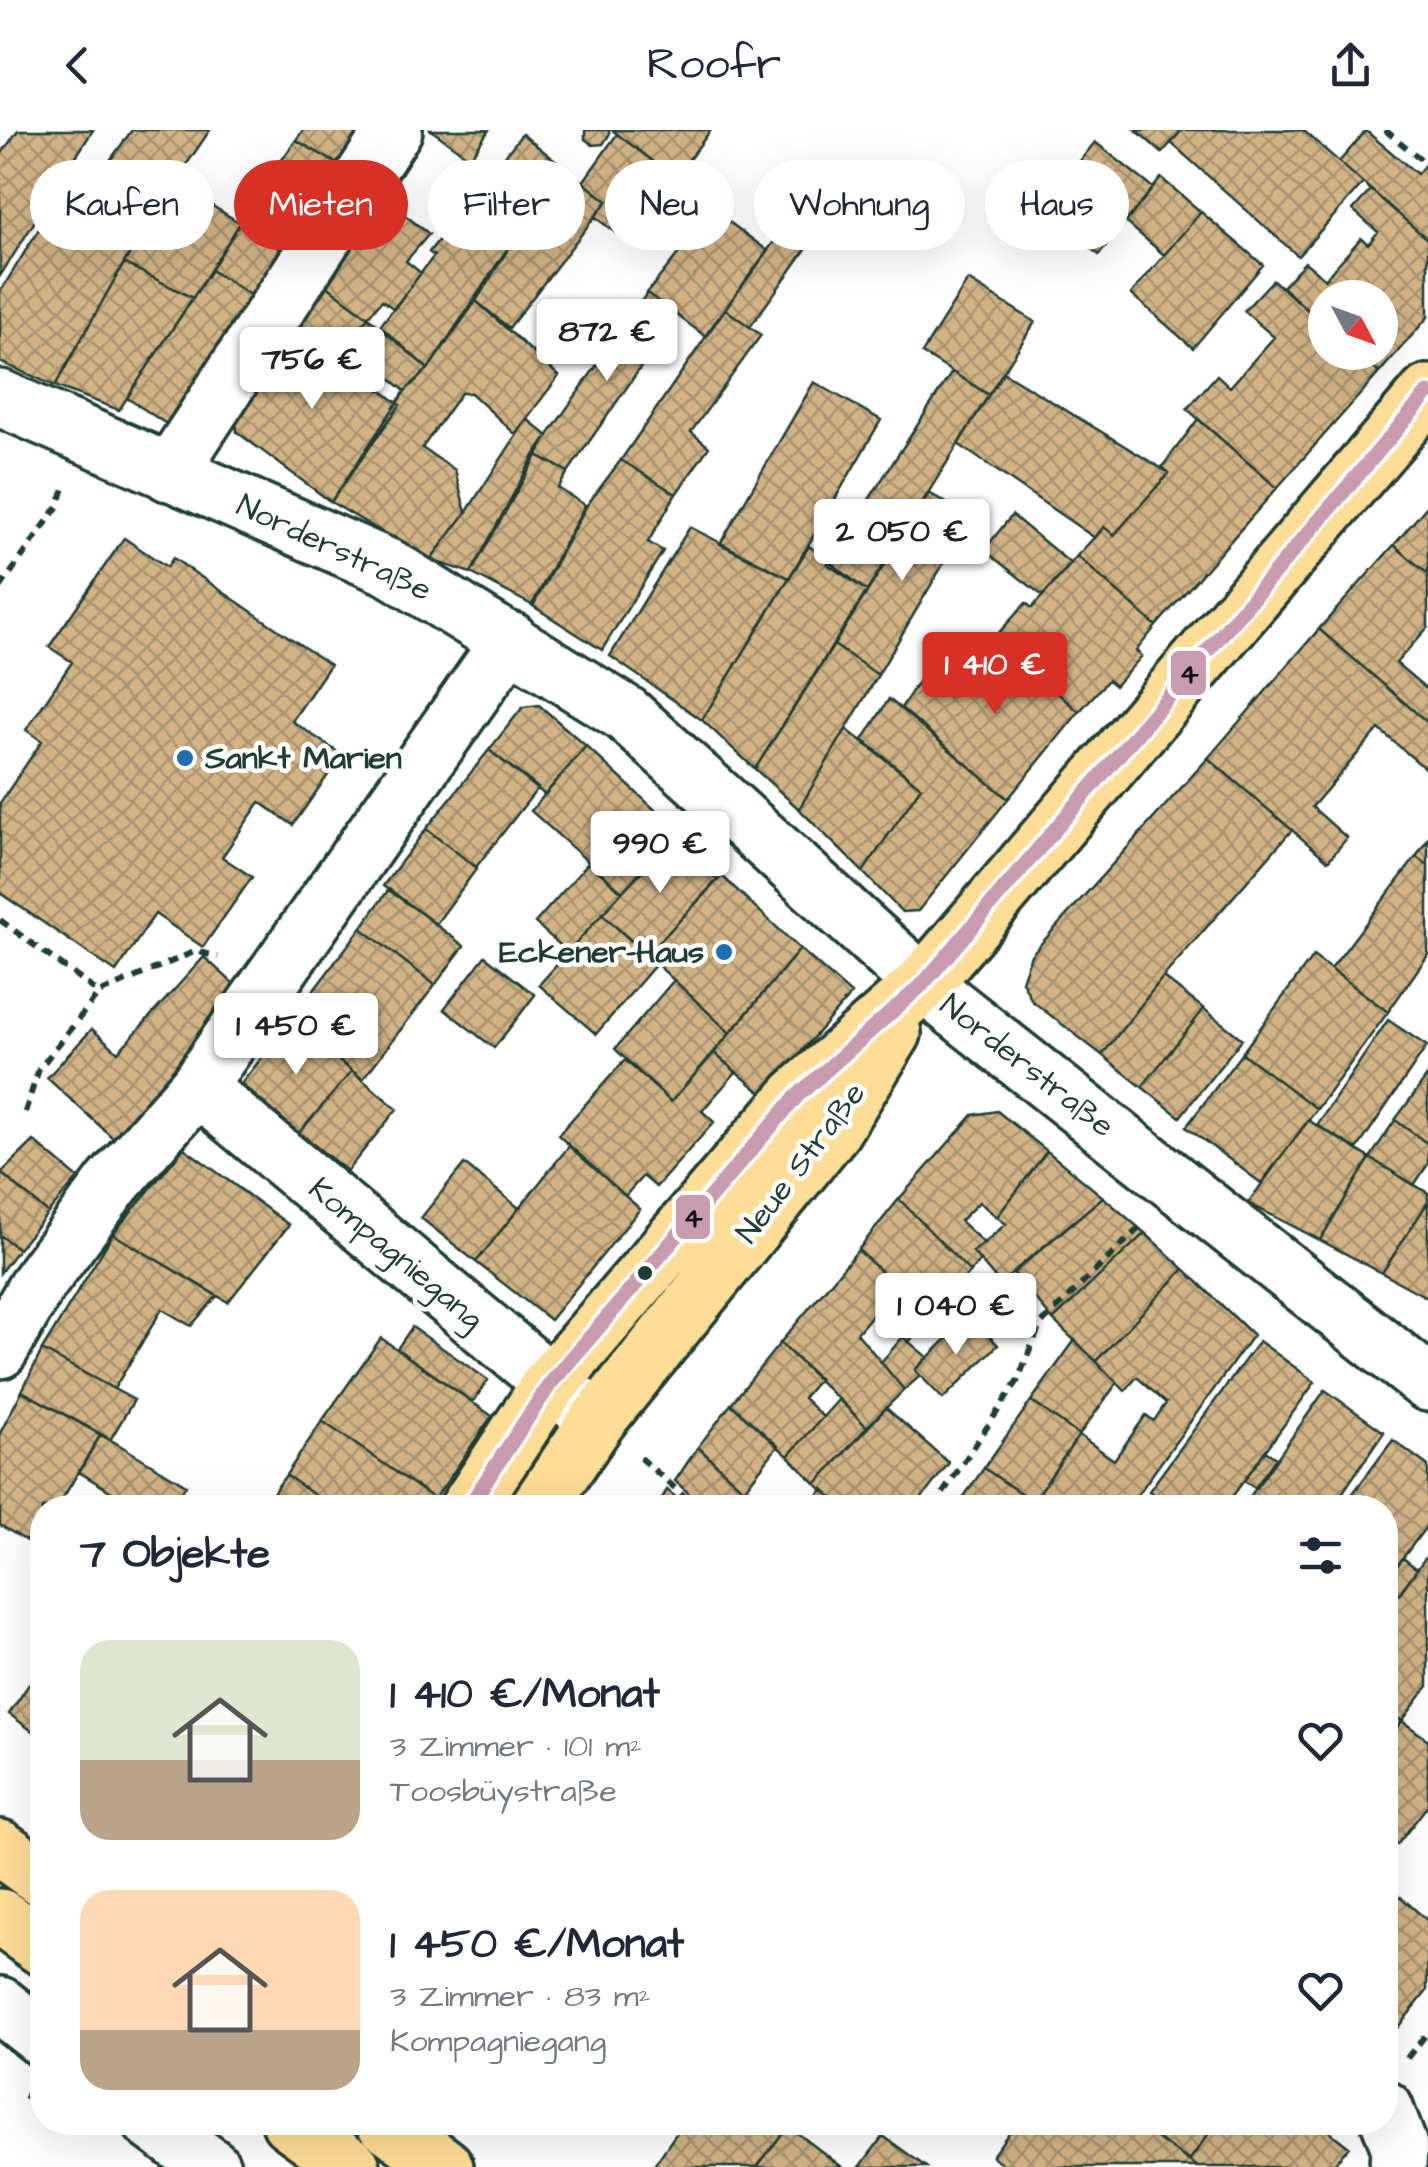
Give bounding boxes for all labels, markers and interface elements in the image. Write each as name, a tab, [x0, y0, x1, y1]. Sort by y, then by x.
text: Roofr	[647, 34, 781, 96]
icon: back	[50, 38, 105, 93]
icon: share	[1323, 38, 1378, 93]
chip: Kaufen	[30, 160, 214, 250]
chip: Mieten	[234, 160, 408, 250]
chip: Filter	[428, 160, 585, 250]
chip: Neu	[605, 160, 734, 250]
chip: Wohnung	[754, 160, 965, 250]
chip: Haus	[985, 160, 1129, 250]
north arrow	[1308, 280, 1398, 370]
map controls	[1308, 280, 1398, 370]
pin: 872 €	[537, 299, 677, 384]
text: 872 €	[559, 309, 656, 354]
pin: 756 €	[242, 327, 382, 412]
text: 756 €	[262, 337, 362, 382]
street label: Norderstraße	[229, 483, 439, 613]
pin: 2 050 €	[810, 499, 994, 584]
text: 2 050 €	[836, 509, 968, 554]
pin: 1 410 €	[903, 632, 1087, 717]
text: 1 410 €	[944, 642, 1046, 687]
line badge: 4	[1169, 649, 1208, 697]
text: 4	[1179, 655, 1199, 694]
place label: Sankt Marien	[204, 736, 402, 781]
marker: Sankt Marien	[174, 747, 196, 769]
pin: 990 €	[590, 811, 730, 896]
text: 990 €	[613, 821, 707, 866]
place label: Eckener-Haus	[499, 930, 704, 975]
marker: Eckener-Haus	[713, 941, 735, 963]
street label: Norderstraße	[930, 984, 1124, 1148]
pin: 1 450 €	[204, 993, 388, 1078]
text: 1 450 €	[236, 1003, 356, 1048]
street label: Neue Straße	[725, 1073, 877, 1253]
street label: Kompagniegang	[299, 1167, 493, 1341]
line badge: 4	[674, 1193, 712, 1241]
text: 4	[683, 1199, 703, 1238]
unlabelled marker	[635, 1263, 655, 1283]
pin: 1 040 €	[864, 1273, 1048, 1358]
text: 1 040 €	[897, 1283, 1015, 1328]
text: 7 Objekte	[80, 1526, 270, 1584]
icon: filters	[1293, 1528, 1348, 1583]
text: 1 410 €/Monat	[390, 1666, 660, 1724]
icon: home	[160, 1680, 280, 1800]
icon: heart	[1293, 1713, 1348, 1768]
text: 3 Zimmer · 101 m²	[390, 1724, 642, 1769]
text: Toosbüystraße	[390, 1769, 617, 1814]
text: 1 450 €/Monat	[390, 1916, 684, 1974]
icon: home	[160, 1930, 280, 2050]
icon: heart	[1293, 1963, 1348, 2018]
text: 3 Zimmer · 83 m²	[390, 1974, 651, 2019]
text: Kompagniegang	[390, 2019, 606, 2064]

